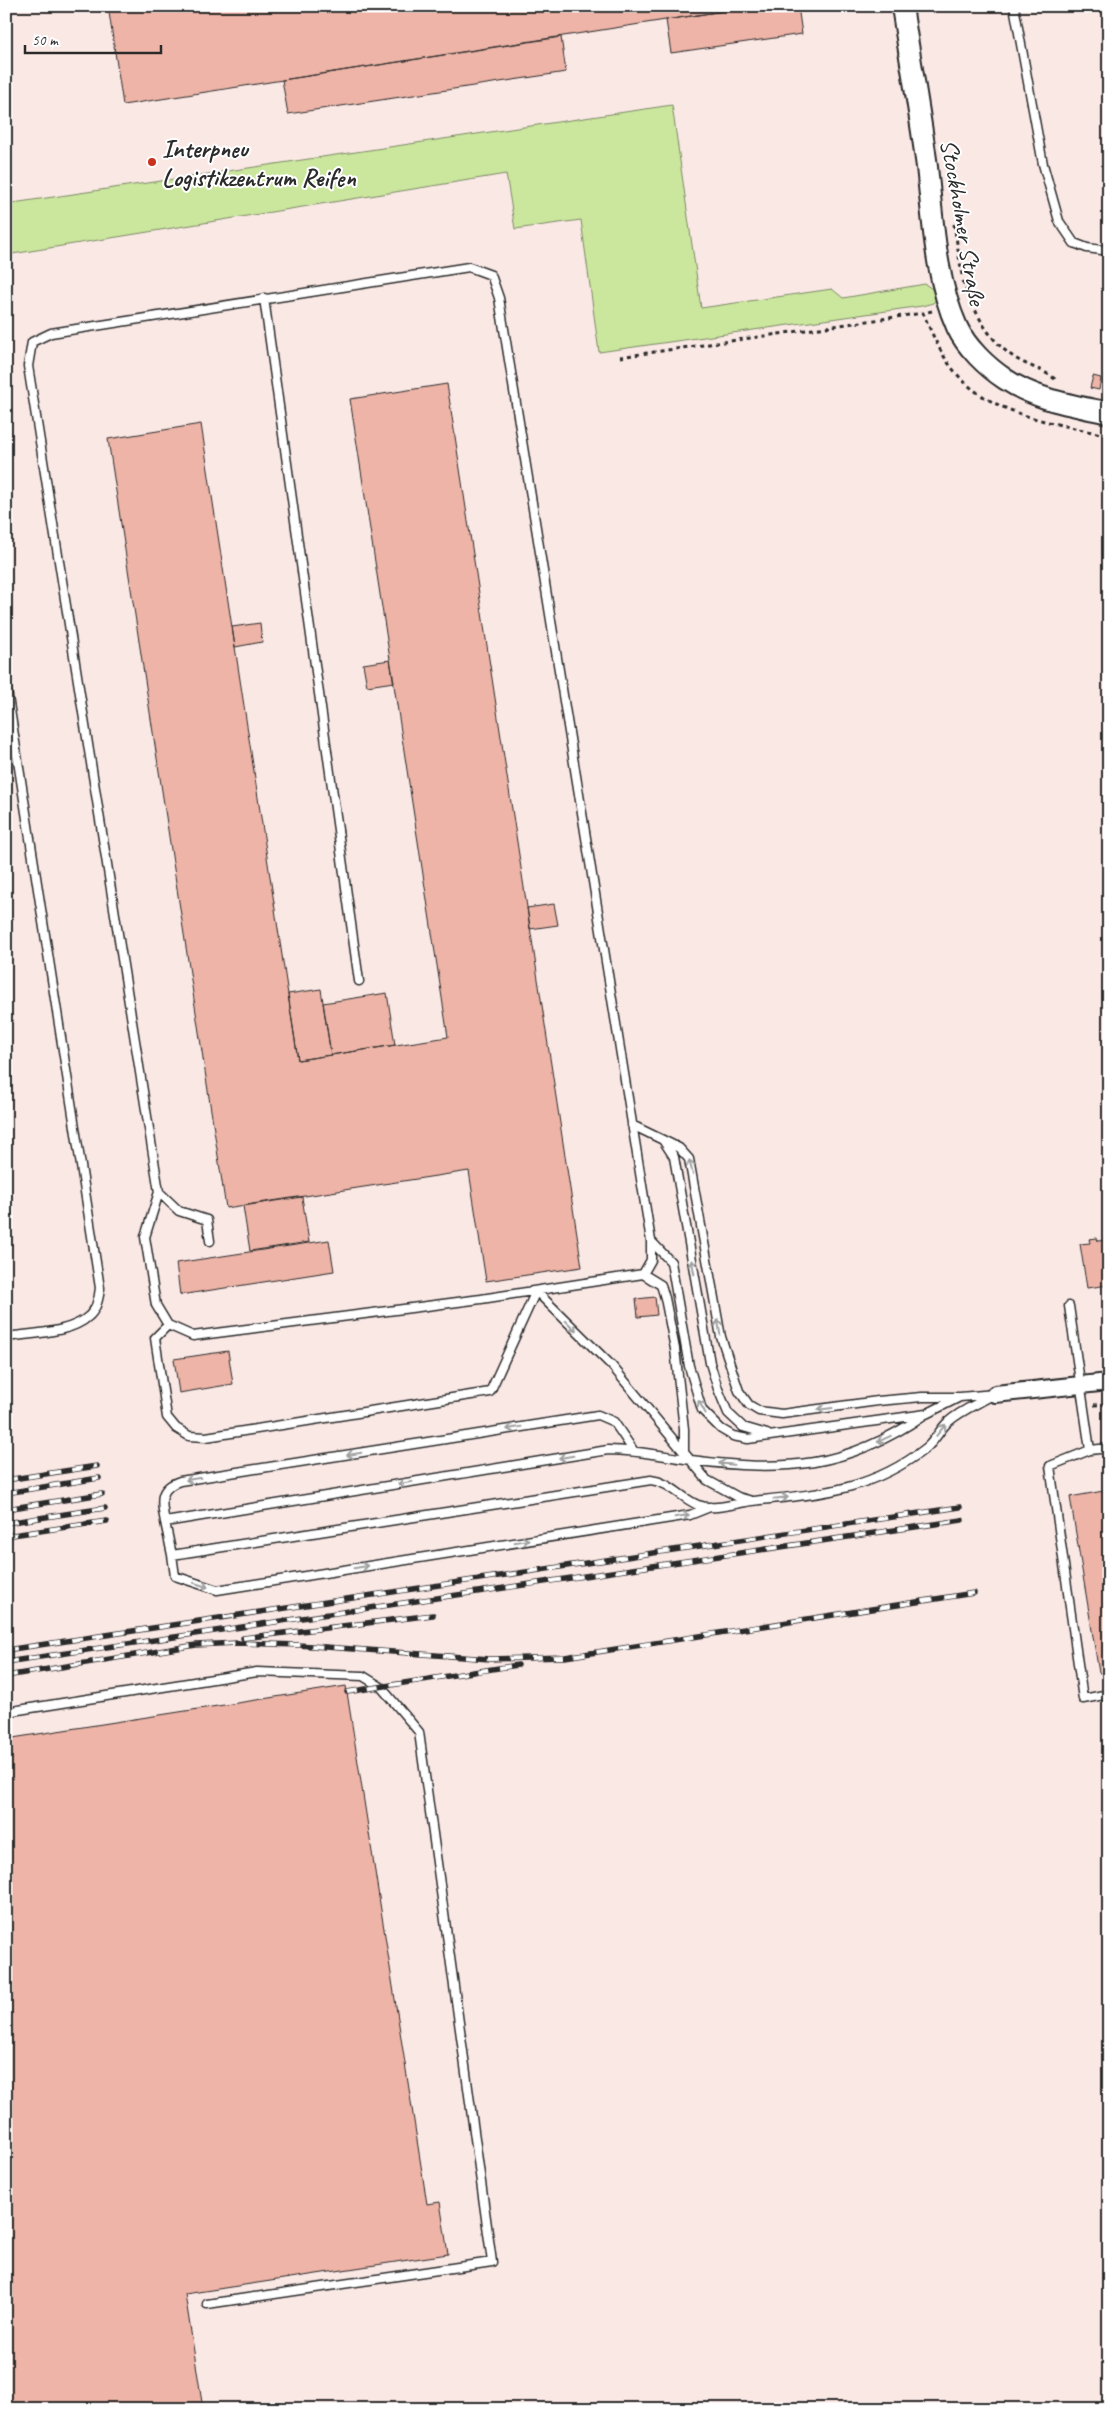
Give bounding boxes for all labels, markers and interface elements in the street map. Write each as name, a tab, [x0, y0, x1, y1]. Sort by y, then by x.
scale bar	[25, 22, 161, 54]
text: 50 m	[32, 31, 59, 50]
place label: Interpneu Logistikzentrum Reifen	[162, 133, 356, 194]
street label: Stockholmer Straße	[933, 137, 994, 309]
marker: Interpneu Logistikzentrum Reifen	[146, 156, 158, 168]
one-way arrow	[685, 1159, 695, 1175]
one-way arrow	[688, 1259, 698, 1275]
one-way arrow	[565, 1319, 577, 1332]
one-way arrow	[714, 1319, 724, 1335]
one-way arrow	[697, 1400, 707, 1415]
one-way arrow	[817, 1404, 833, 1414]
one-way arrow	[506, 1424, 522, 1434]
one-way arrow	[935, 1424, 946, 1437]
one-way arrow	[877, 1434, 892, 1444]
one-way arrow	[346, 1449, 362, 1459]
one-way arrow	[558, 1452, 574, 1462]
one-way arrow	[719, 1459, 735, 1469]
one-way arrow	[185, 1474, 201, 1484]
one-way arrow	[398, 1478, 414, 1488]
one-way arrow	[772, 1493, 788, 1503]
one-way arrow	[674, 1510, 690, 1520]
one-way arrow	[513, 1536, 529, 1546]
one-way arrow	[353, 1561, 369, 1571]
one-way arrow	[193, 1580, 209, 1590]

